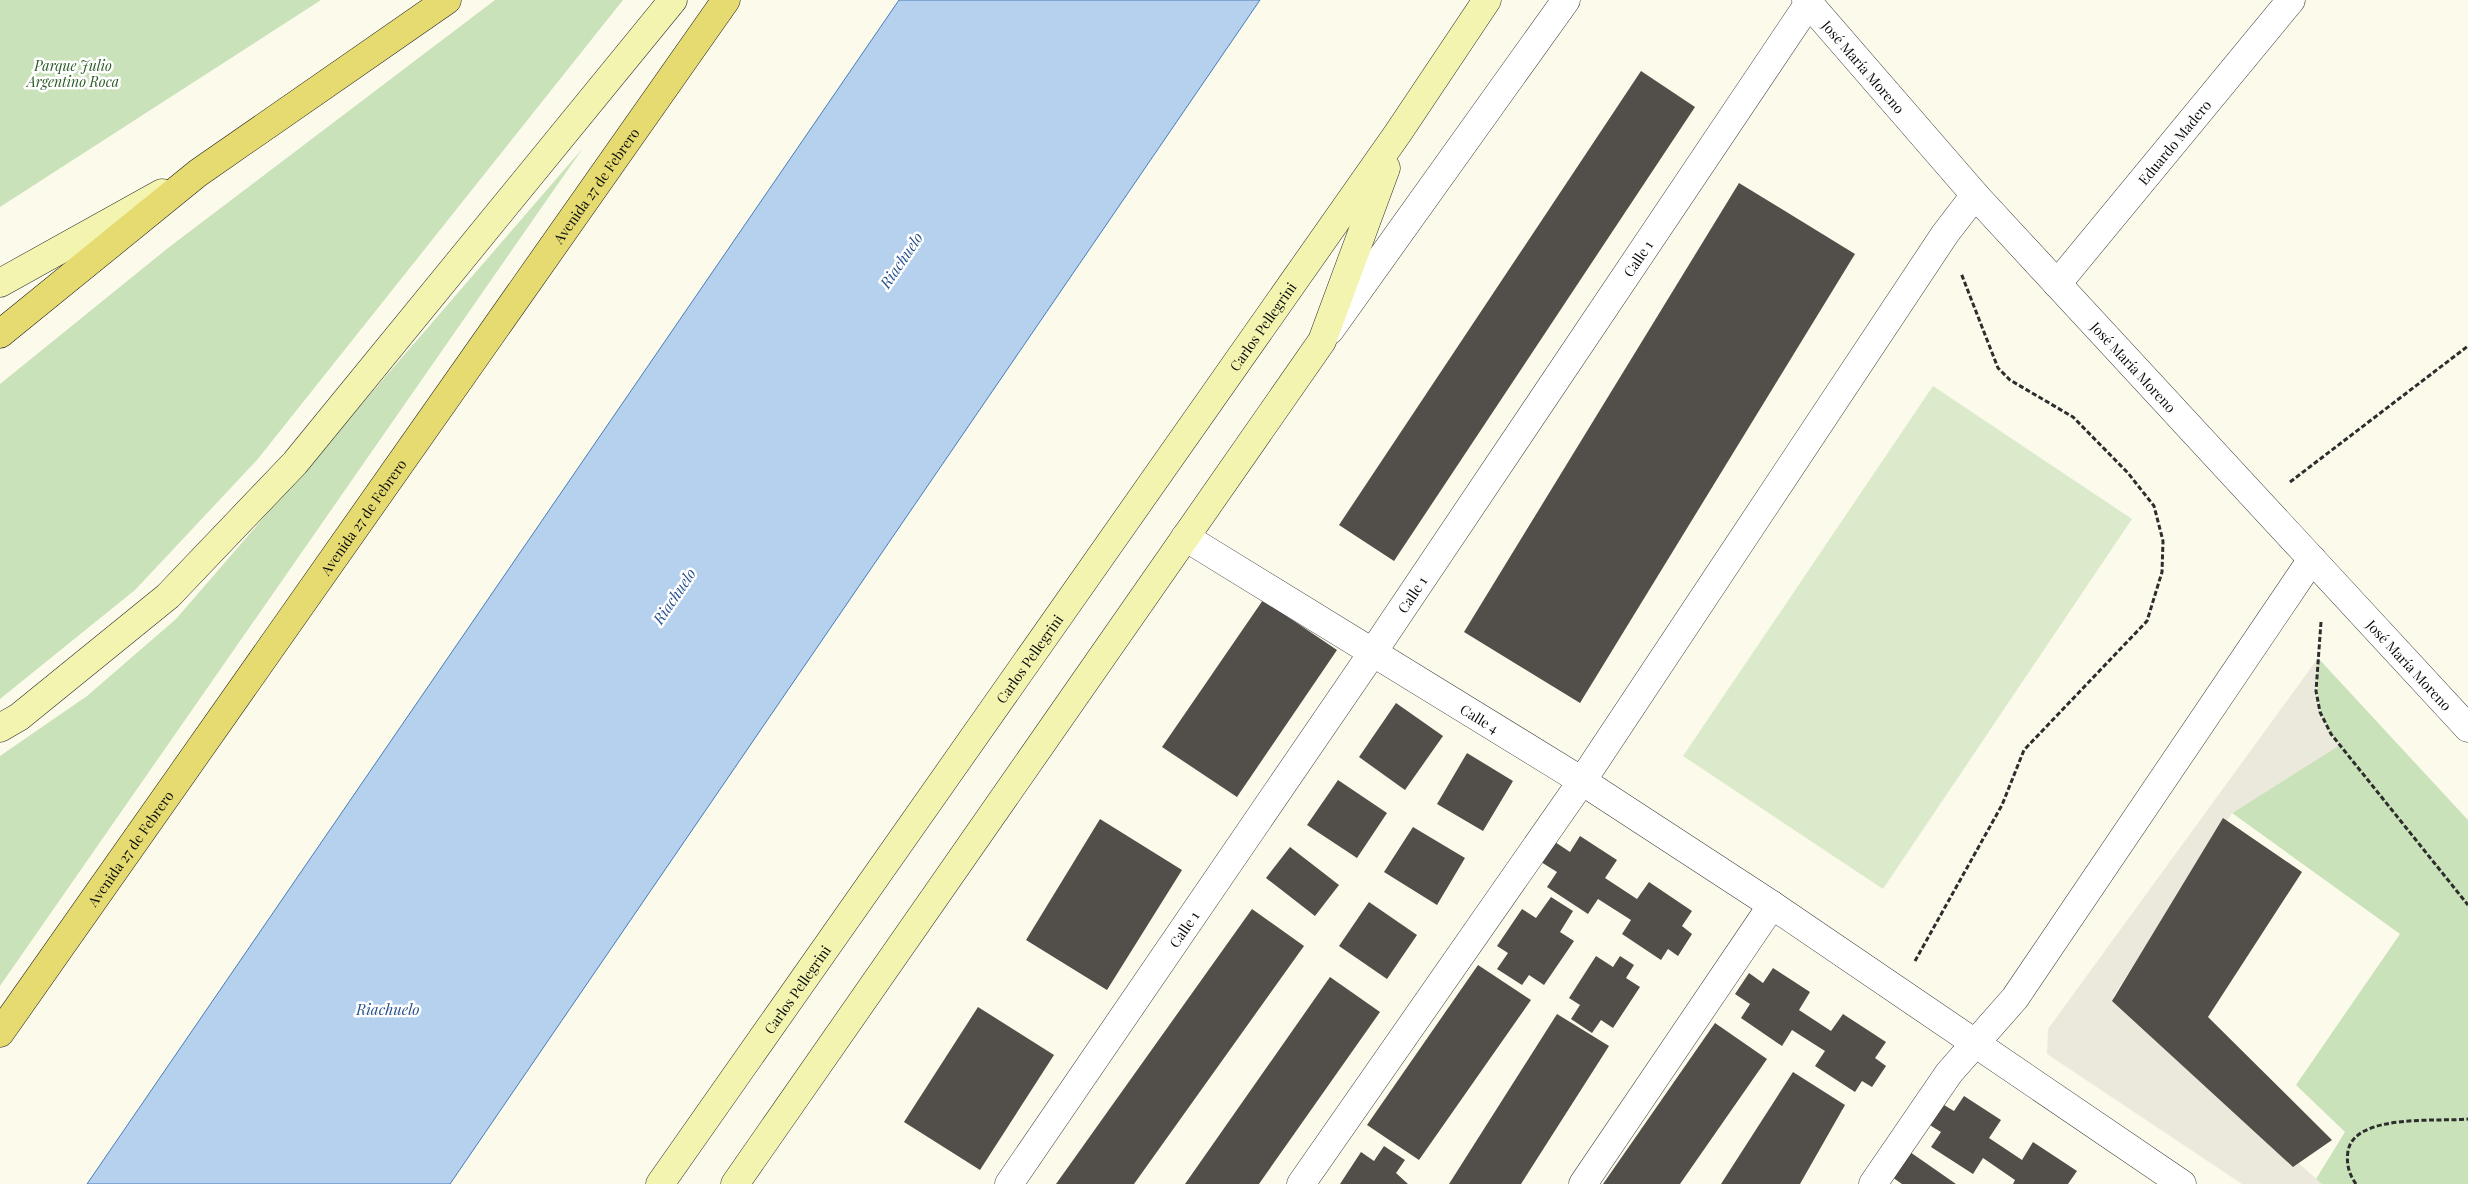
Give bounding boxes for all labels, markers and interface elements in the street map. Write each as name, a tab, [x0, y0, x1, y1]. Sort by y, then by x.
street label: José María Moreno	[1817, 15, 1909, 117]
park label: Parque Julio Argentino Roca	[25, 56, 119, 91]
street label: Eduardo Madero	[2133, 95, 2215, 189]
street label: Avenida 27 de Febrero	[548, 123, 643, 248]
water label: Riachuelo	[874, 228, 927, 293]
street label: Calle 1	[1618, 236, 1657, 280]
street label: Carlos Pellegrini	[1225, 278, 1300, 374]
street label: José María Moreno	[2086, 316, 2181, 417]
street label: Avenida 27 de Febrero	[315, 455, 410, 579]
water label: Riachuelo	[647, 564, 700, 629]
street label: Calle 1	[1393, 572, 1431, 616]
street label: Carlos Pellegrini	[991, 610, 1067, 707]
street label: José María Moreno	[2362, 615, 2457, 715]
street label: Calle 4	[1457, 699, 1503, 737]
street label: Avenida 27 de Febrero	[82, 786, 177, 911]
street label: Calle 1	[1164, 907, 1203, 951]
street label: Carlos Pellegrini	[759, 941, 834, 1037]
water label: Riachuelo	[355, 999, 420, 1019]

